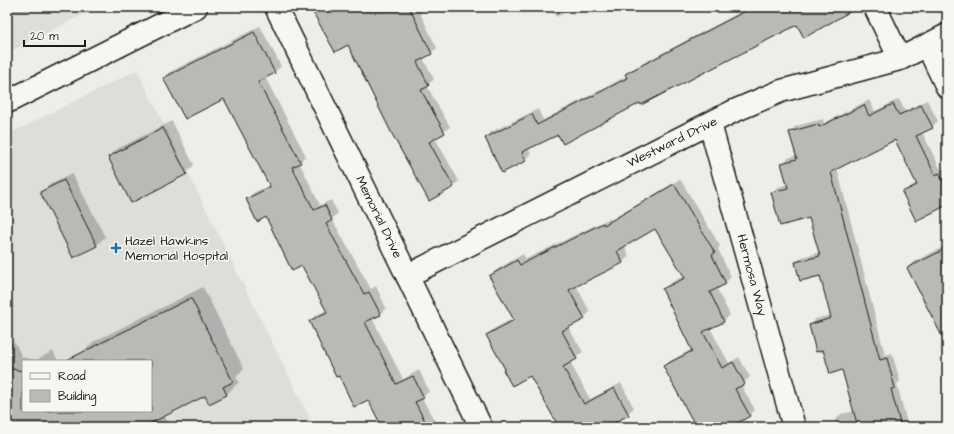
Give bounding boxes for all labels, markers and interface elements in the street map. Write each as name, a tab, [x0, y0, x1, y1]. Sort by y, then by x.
scale bar	[24, 22, 85, 48]
text: 20 m	[30, 28, 59, 45]
street label: Westward Drive	[624, 112, 720, 172]
street label: Memorial Drive	[351, 173, 407, 261]
place label: Hazel Hawkins Memorial Hospital	[125, 232, 228, 265]
street label: Hermosa Way	[731, 232, 772, 318]
marker: Hazel Hawkins Memorial Hospital	[110, 242, 122, 254]
legend	[22, 360, 152, 412]
text: Road	[58, 368, 86, 385]
text: Building	[58, 388, 96, 406]

